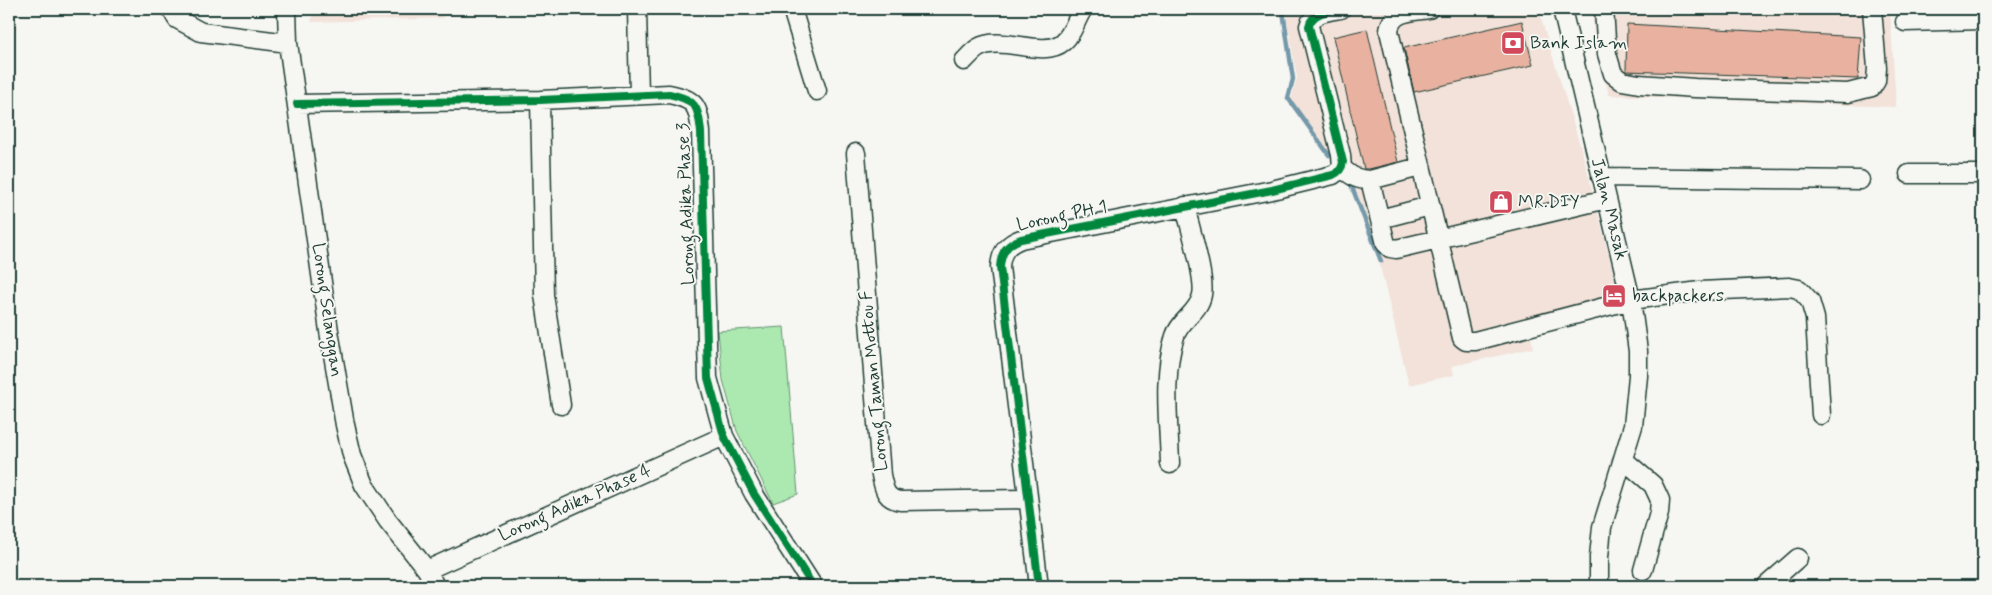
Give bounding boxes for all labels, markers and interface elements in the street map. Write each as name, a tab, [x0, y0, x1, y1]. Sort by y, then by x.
bank icon: Bank Islam	[1500, 30, 1526, 56]
place label: Bank Islam	[1530, 31, 1627, 55]
street label: Lorong Adika Phase 3	[671, 122, 703, 286]
street label: Jalan Masak	[1585, 155, 1633, 263]
shop icon: MR.DIY	[1488, 189, 1514, 215]
place label: MR.DIY	[1518, 190, 1580, 214]
street label: Lorong PH 1	[1015, 195, 1110, 239]
street label: Lorong Selanggan	[304, 241, 348, 379]
hotel icon: backpackers	[1601, 283, 1627, 309]
place label: backpackers	[1632, 284, 1724, 308]
street label: Lorong Taman Mottou F	[854, 289, 896, 472]
street label: Lorong Adika Phase 4	[495, 459, 656, 549]

